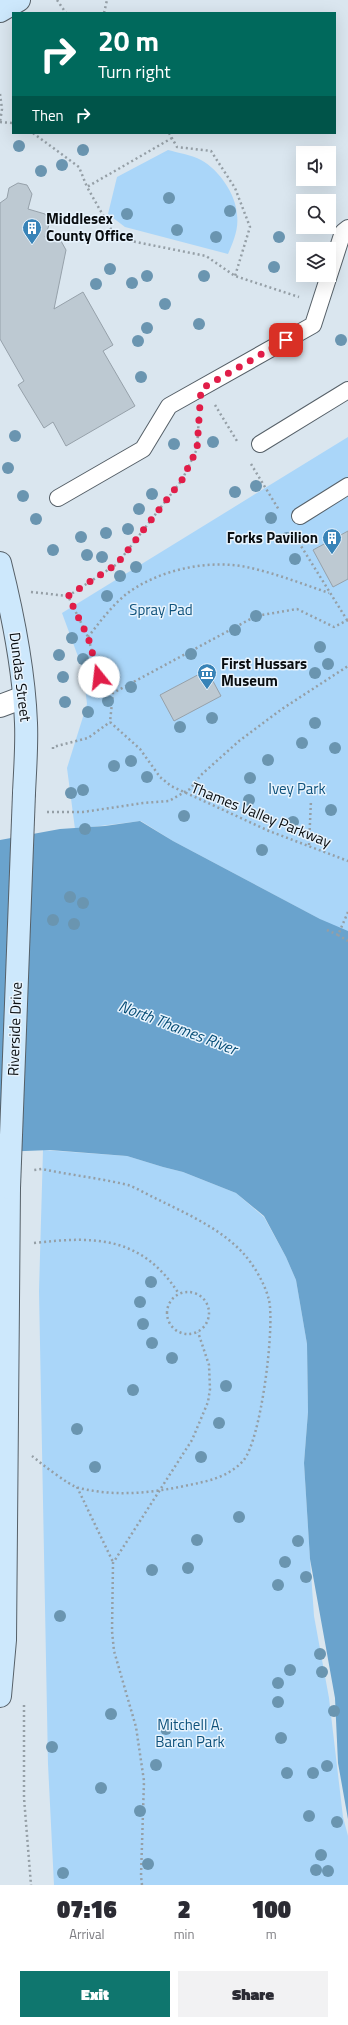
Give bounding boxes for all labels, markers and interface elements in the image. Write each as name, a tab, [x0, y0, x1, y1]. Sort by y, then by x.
text: 20 m	[98, 19, 159, 62]
icon: right	[32, 28, 84, 80]
text: Turn right	[98, 58, 171, 85]
text: Then	[32, 104, 64, 127]
icon: right	[72, 104, 94, 126]
map controls	[296, 146, 336, 282]
button: sound	[296, 146, 336, 186]
button: search	[296, 194, 336, 234]
place label: Middlesex County Office	[46, 207, 134, 247]
building icon: Middlesex County Office	[21, 217, 43, 245]
button: layers	[296, 242, 336, 282]
pin	[269, 323, 303, 357]
icon: arrive	[275, 329, 297, 351]
place label: Forks Pavilion	[227, 526, 318, 549]
building icon: Forks Pavilion	[321, 527, 343, 555]
park label: Spray Pad	[129, 598, 193, 621]
street label: Dundas Street	[4, 631, 37, 724]
place label: First Hussars Museum	[221, 652, 307, 692]
position arrow	[78, 656, 120, 698]
museum icon: First Hussars Museum	[196, 662, 218, 690]
street label: Thames Valley Parkway	[188, 776, 335, 853]
park label: Ivey Park	[268, 777, 326, 800]
street label: Riverside Drive	[1, 981, 28, 1076]
water label: North Thames River	[115, 993, 242, 1061]
park label: Mitchell A. Baran Park	[155, 1713, 225, 1753]
text: 07:16	[57, 1891, 117, 1927]
text: 2	[177, 1891, 191, 1927]
text: 100	[251, 1891, 291, 1927]
text: Arrival	[69, 1924, 104, 1944]
text: min	[174, 1924, 194, 1944]
text: m	[266, 1924, 277, 1944]
button: Exit	[20, 1971, 170, 2017]
button: Share	[178, 1971, 328, 2017]

